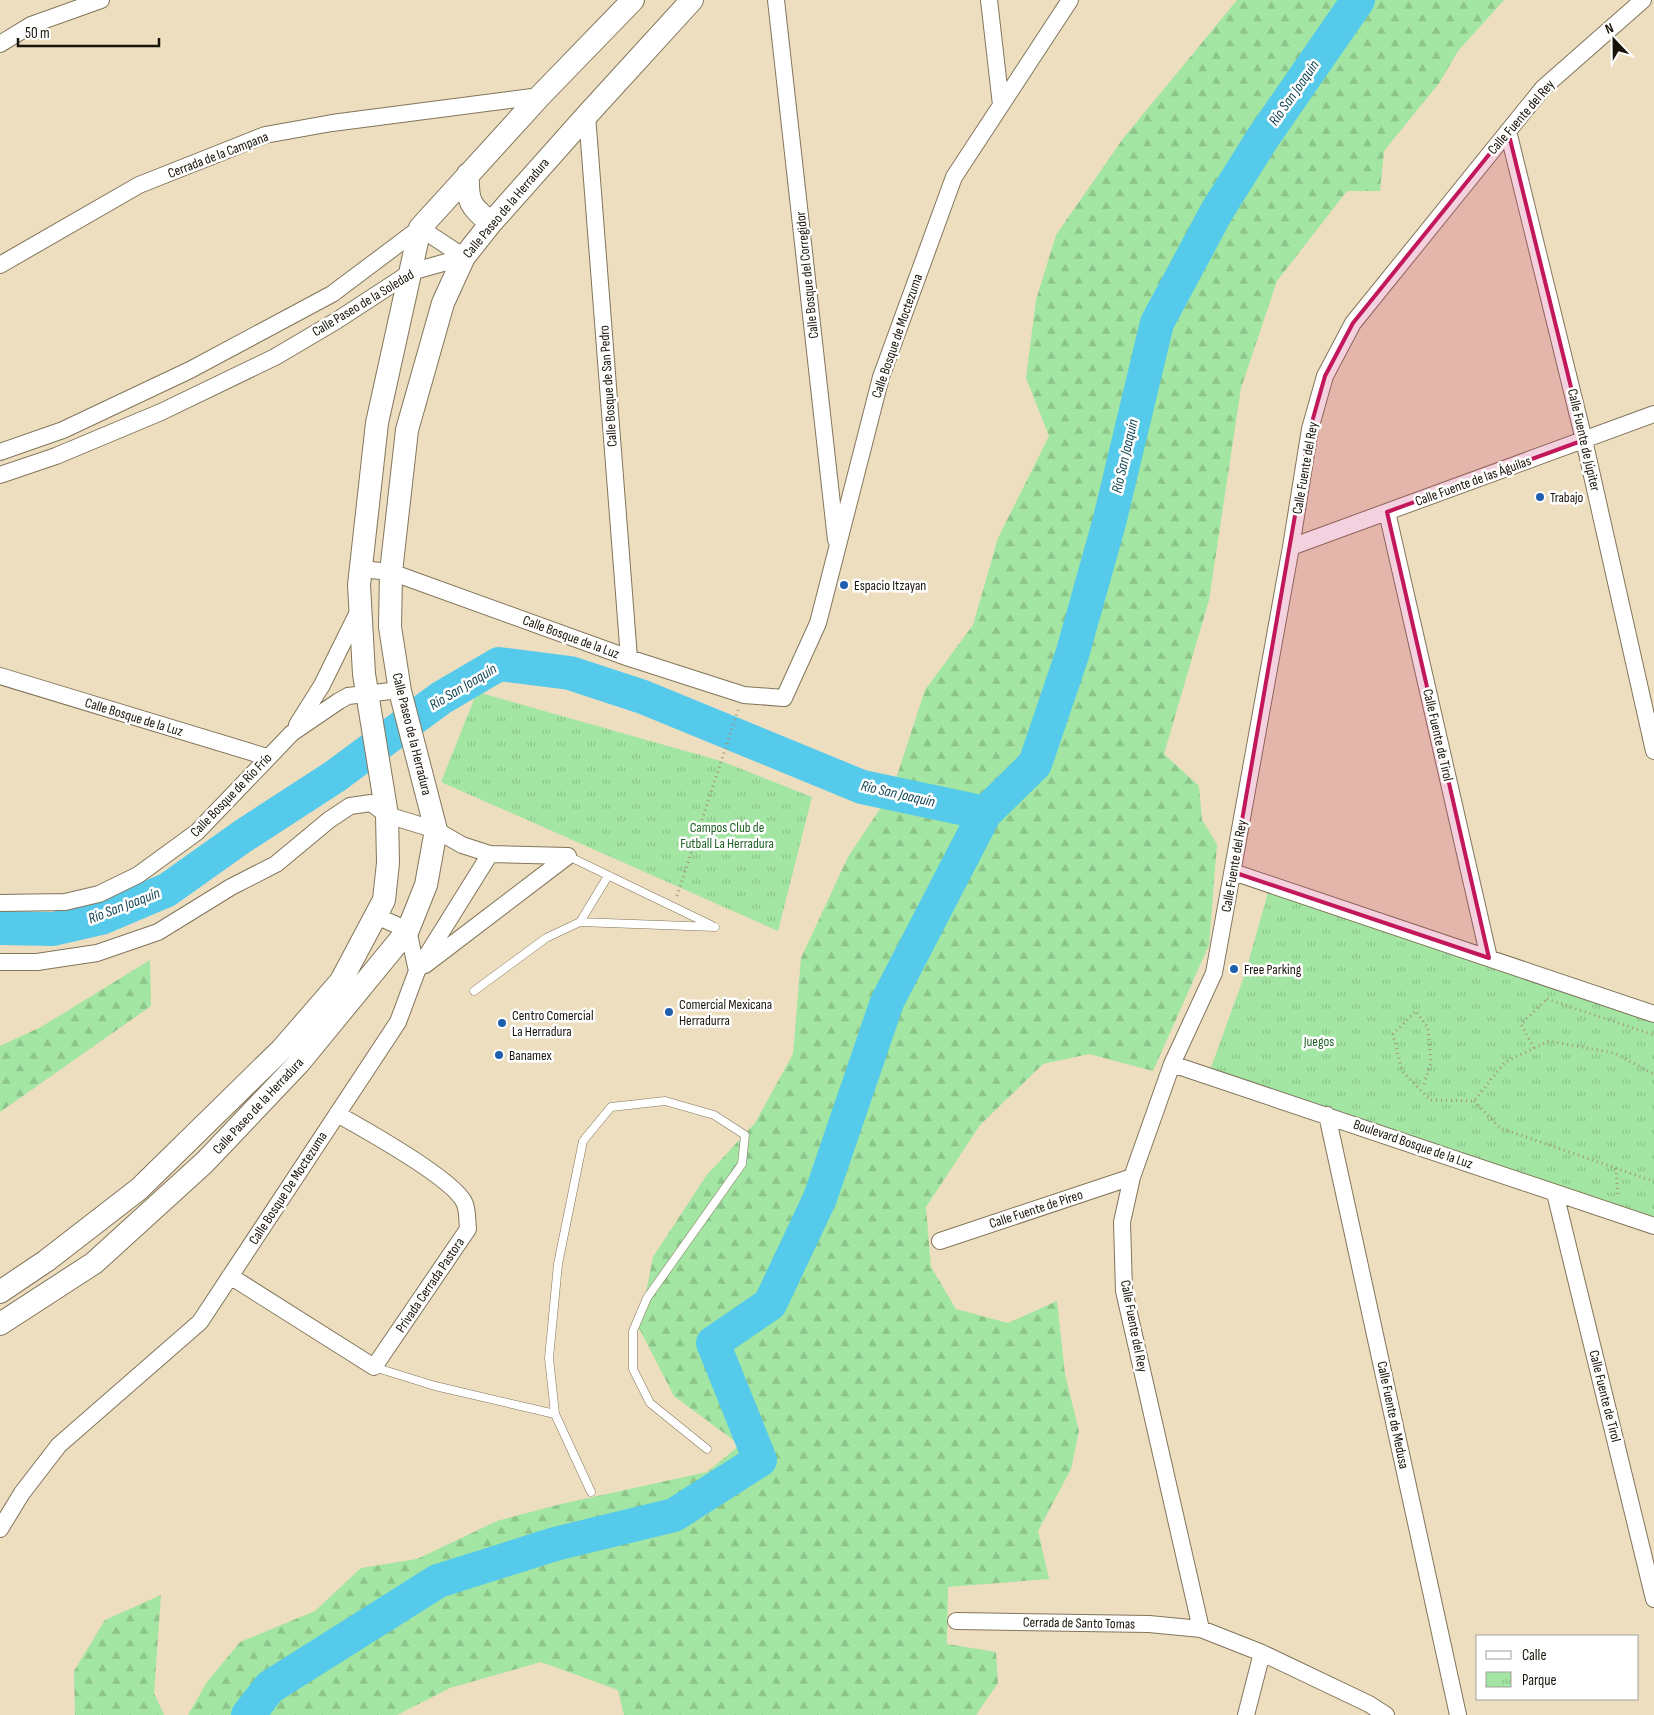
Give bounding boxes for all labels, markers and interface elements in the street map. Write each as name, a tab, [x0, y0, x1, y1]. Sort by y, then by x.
scale bar	[18, 15, 159, 47]
north arrow	[1589, 15, 1639, 65]
text: N	[1603, 19, 1616, 38]
text: 50 m	[25, 24, 50, 43]
water label: Río San Joaquín	[1265, 57, 1323, 129]
street label: Calle Fuente del Rey	[1484, 76, 1558, 158]
street label: Cerrada de la Campana	[165, 128, 271, 182]
street label: Calle Paseo de la Herradura	[459, 154, 553, 262]
street label: Calle Bosque del Corregidor	[792, 211, 822, 339]
street label: Calle Paseo de la Soledad	[309, 266, 417, 340]
street label: Calle Bosque de Moctezuma	[868, 272, 926, 400]
street label: Calle Bosque de San Pedro	[595, 324, 621, 447]
street label: Calle Fuente de Júpiter	[1564, 387, 1604, 493]
water label: Río San Joaquín	[1107, 417, 1143, 495]
street label: Calle Fuente del Rey	[1289, 420, 1322, 515]
street label: Calle Fuente de las Águilas	[1413, 452, 1533, 510]
place label: Trabajo	[1550, 489, 1584, 506]
marker: Trabajo	[1534, 491, 1546, 503]
place label: Espacio Itzayan	[854, 577, 926, 594]
marker: Espacio Itzayan	[838, 579, 850, 591]
street label: Calle Bosque de la Luz	[520, 612, 622, 662]
water label: Río San Joaquín	[426, 659, 500, 715]
street label: Calle Paseo de la Herradura	[389, 671, 435, 797]
street label: Calle Fuente de Tirol	[1419, 687, 1457, 783]
street label: Calle Bosque de la Luz	[83, 694, 185, 740]
street label: Calle Bosque de Río Frío	[187, 749, 275, 841]
water label: Río San Joaquín	[859, 776, 937, 812]
street label: Calle Fuente del Rey	[1218, 818, 1251, 913]
park label: Campos Club de Futball La Herradura	[680, 819, 774, 852]
water label: Río San Joaquín	[85, 884, 163, 928]
place label: Free Parking	[1244, 961, 1302, 978]
marker: Free Parking	[1228, 963, 1240, 975]
place label: Comercial Mexicana Herradurra	[679, 996, 772, 1029]
marker: Comercial Mexicana Herradurra	[663, 1006, 675, 1018]
place label: Centro Comercial La Herradura	[512, 1007, 594, 1040]
marker: Centro Comercial La Herradura	[496, 1017, 508, 1029]
park label: Juegos	[1303, 1033, 1334, 1050]
place label: Banamex	[509, 1047, 553, 1064]
marker: Banamex	[493, 1049, 505, 1061]
street label: Calle Paseo de la Herradura	[209, 1054, 307, 1158]
street label: Boulevard Bosque de la Luz	[1351, 1116, 1475, 1172]
street label: Calle Bosque De Moctezuma	[245, 1128, 331, 1248]
street label: Calle Fuente de Pireo	[987, 1186, 1085, 1232]
street label: Privada Cerrada Pastora	[392, 1234, 468, 1336]
street label: Calle Fuente del Rey	[1117, 1279, 1151, 1374]
street label: Calle Fuente de Tirol	[1585, 1348, 1625, 1444]
street label: Calle Fuente de Medusa	[1373, 1360, 1413, 1470]
street label: Cerrada de Santo Tomas	[1023, 1614, 1135, 1632]
legend	[1476, 1635, 1639, 1700]
text: Calle	[1522, 1646, 1546, 1665]
text: Parque	[1522, 1671, 1557, 1690]

